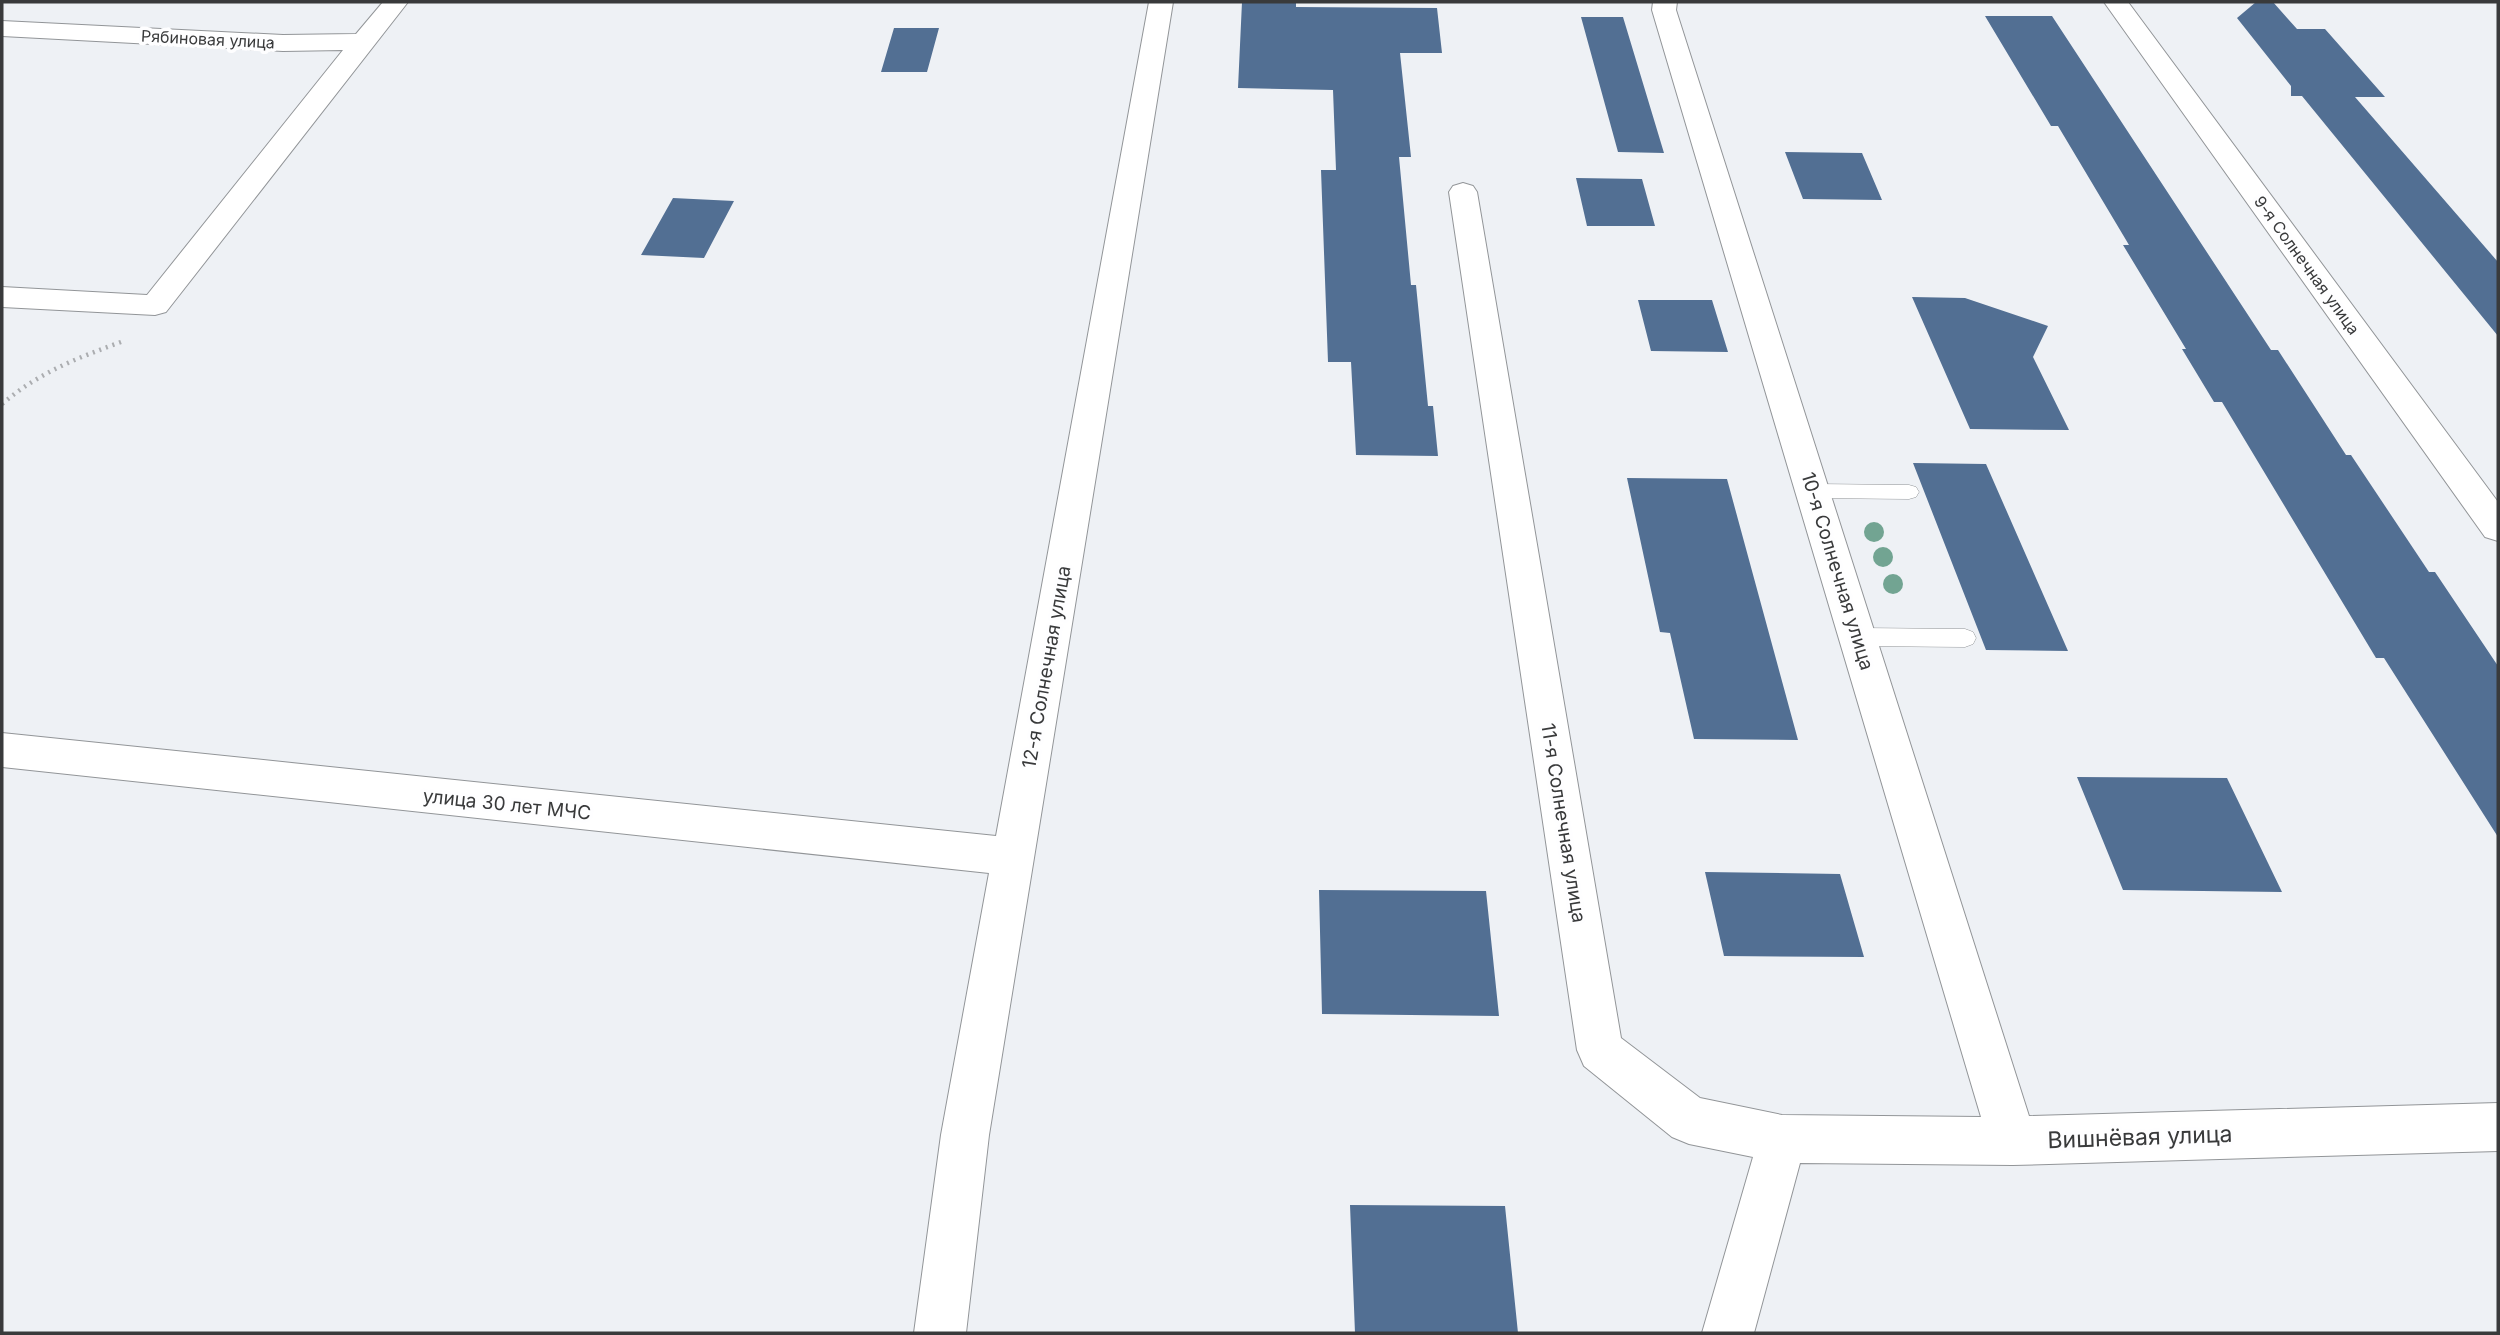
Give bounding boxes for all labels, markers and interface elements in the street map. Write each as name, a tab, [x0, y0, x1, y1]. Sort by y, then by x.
street label: Рябиновая улица	[141, 26, 275, 52]
street label: 9-я Солнечная улица	[2250, 192, 2364, 338]
street label: 10-я Солнечная улица	[1796, 469, 1879, 673]
street label: 12-я Солнечная улица	[1017, 564, 1076, 770]
street label: 11-я Солнечная улица	[1536, 722, 1591, 924]
street label: улица 30 лет МЧС	[422, 784, 592, 825]
street label: Вишнёвая улица	[2047, 1120, 2233, 1154]

